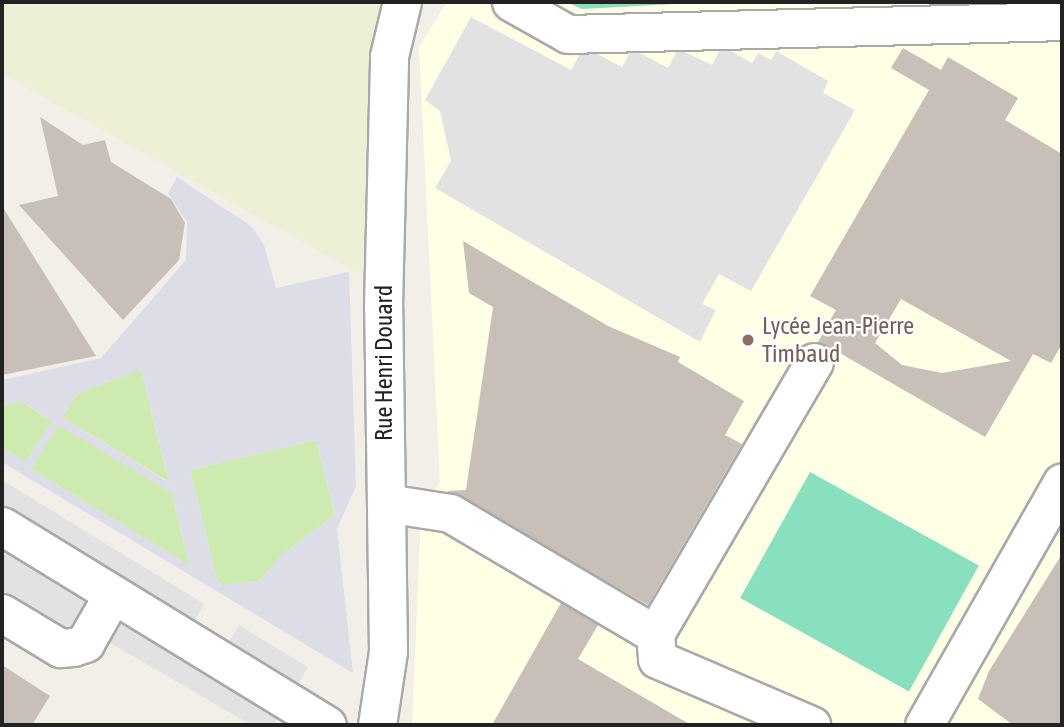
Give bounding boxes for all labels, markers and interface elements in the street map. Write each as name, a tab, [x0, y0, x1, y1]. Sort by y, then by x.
street label: Rue Henri Douard	[370, 285, 398, 441]
place label: Lycée Jean-Pierre Timbaud	[762, 312, 914, 368]
marker: Lycée Jean-Pierre Timbaud	[740, 332, 756, 348]

